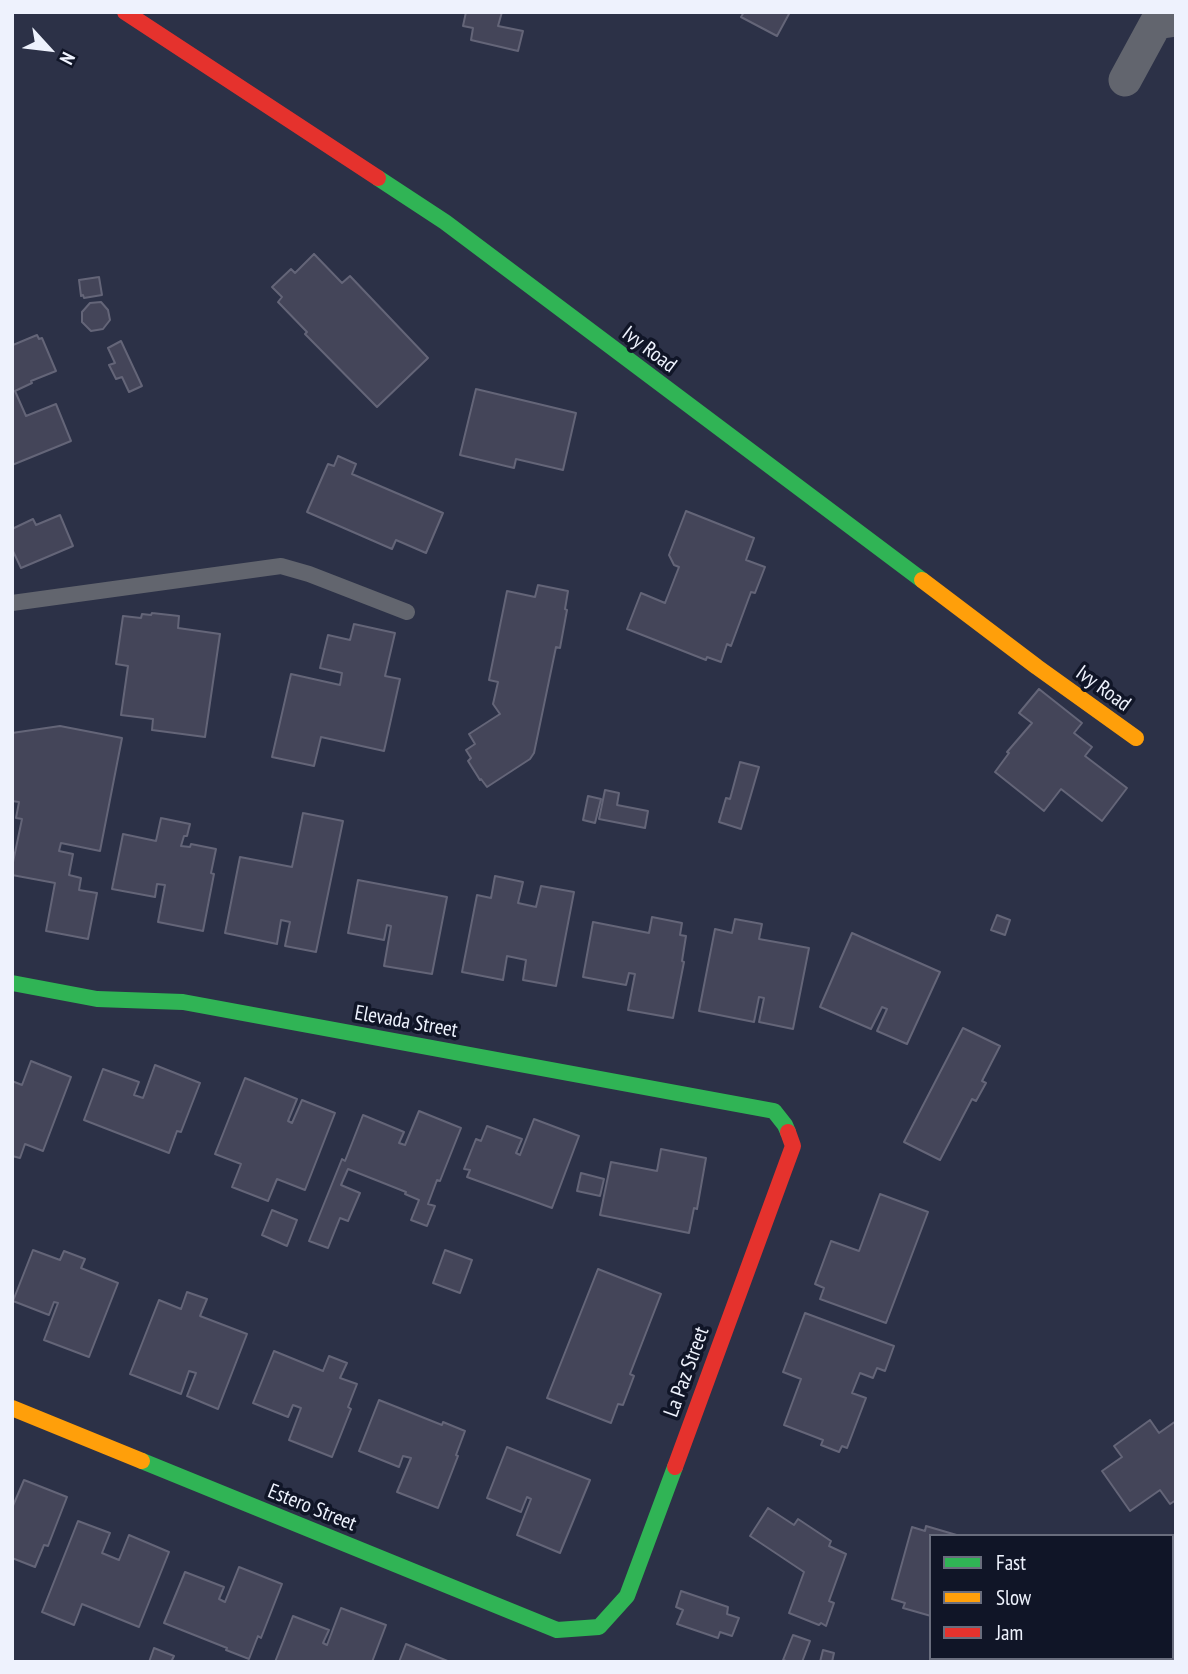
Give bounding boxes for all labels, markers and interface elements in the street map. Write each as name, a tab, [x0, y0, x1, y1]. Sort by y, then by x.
north arrow	[14, 14, 84, 84]
text: N	[55, 49, 81, 69]
street label: Ivy Road	[617, 321, 681, 379]
street label: Ivy Road	[1071, 661, 1135, 717]
street label: Elevada Street	[353, 1001, 459, 1043]
street label: La Paz Street	[659, 1323, 715, 1421]
street label: Estero Street	[264, 1479, 360, 1537]
legend	[929, 1534, 1174, 1660]
text: Fast	[996, 1549, 1026, 1576]
text: Slow	[996, 1584, 1031, 1611]
text: Jam	[996, 1619, 1023, 1646]

